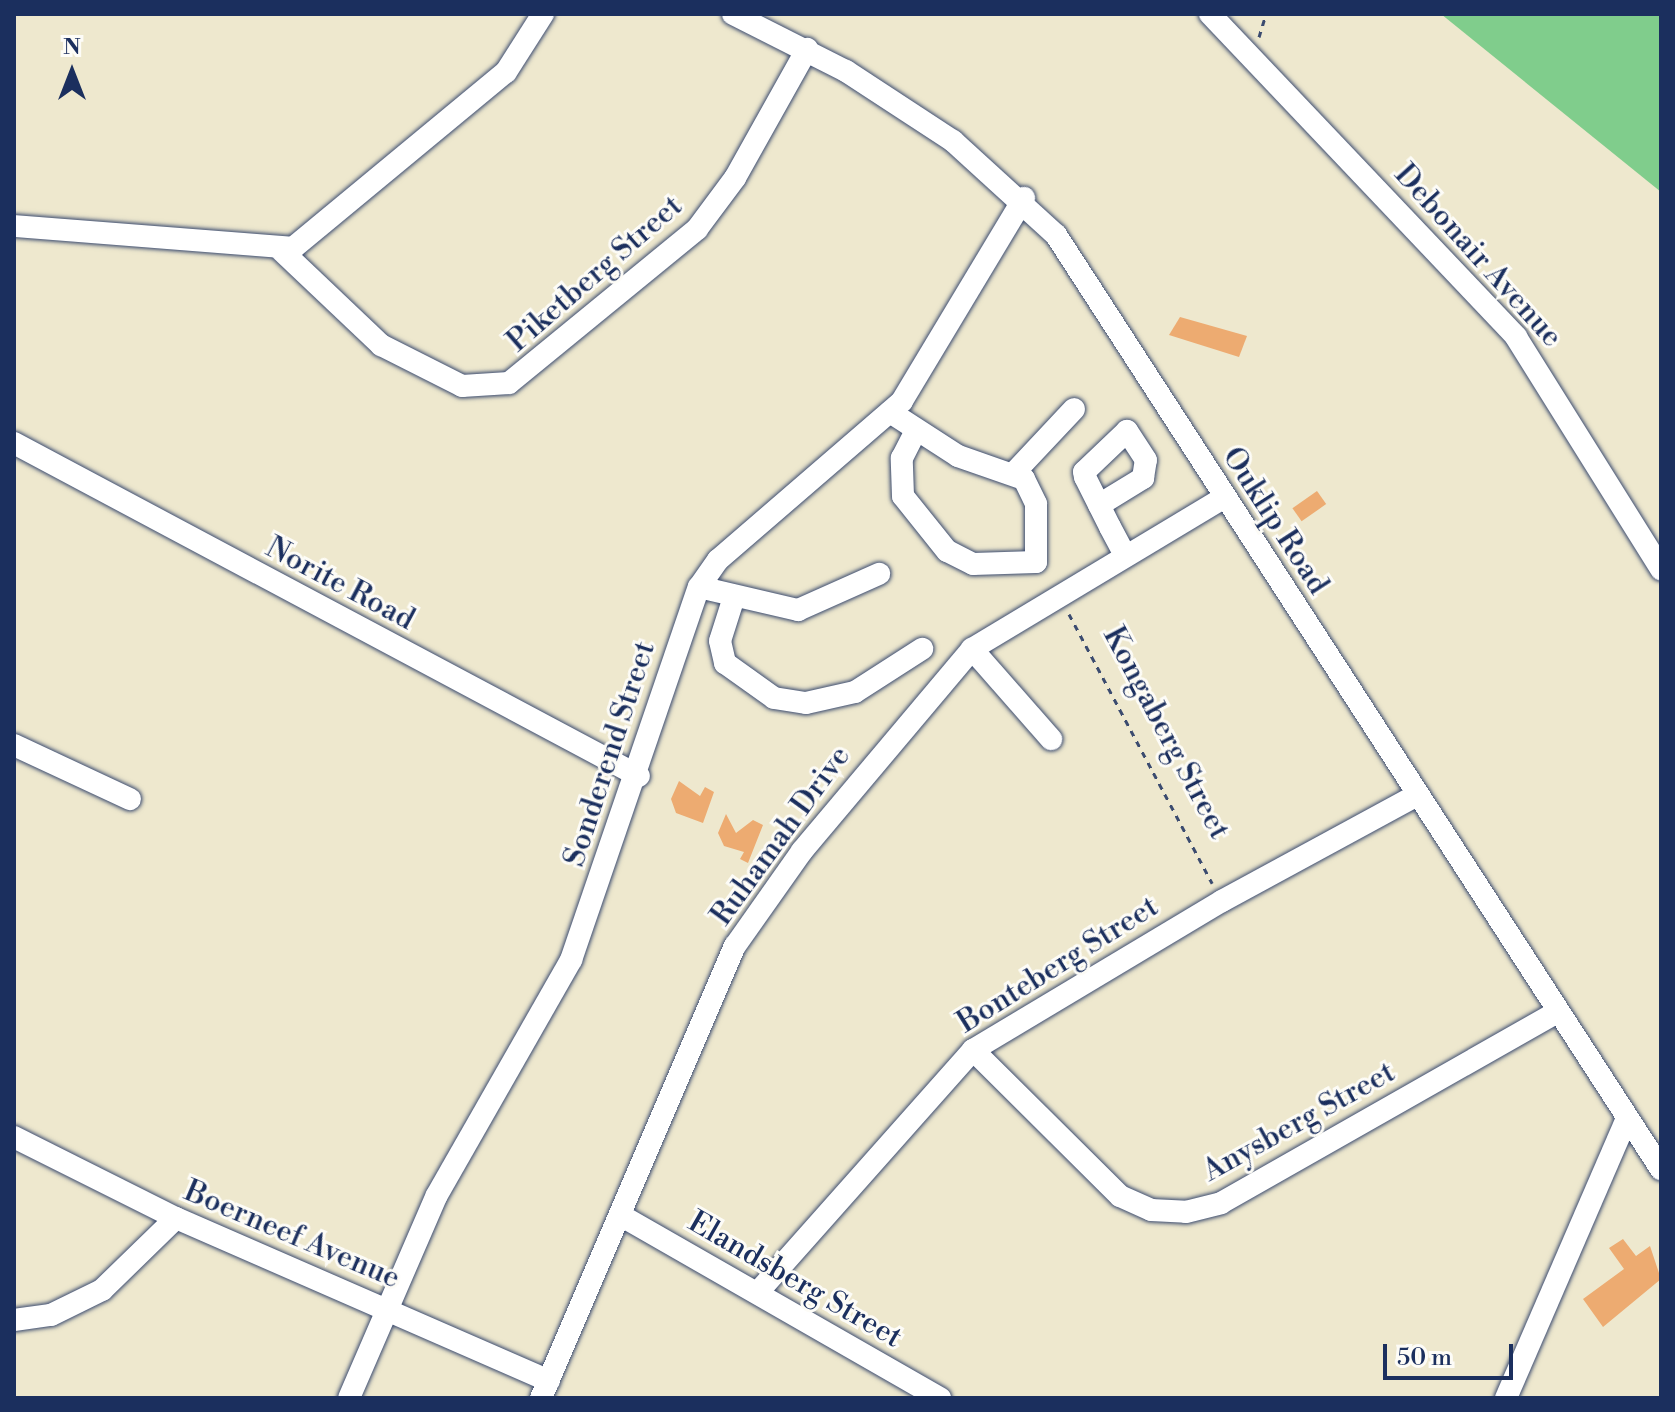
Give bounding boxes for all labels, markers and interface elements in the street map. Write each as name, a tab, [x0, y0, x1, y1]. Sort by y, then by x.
north arrow	[32, 32, 112, 112]
text: N	[63, 34, 81, 61]
street label: Debonair Avenue	[1387, 157, 1569, 355]
street label: Piketberg Street	[500, 188, 690, 360]
street label: Ouklip Road	[1214, 441, 1336, 601]
street label: Norite Road	[260, 530, 420, 638]
street label: Kongaberg Street	[1095, 621, 1237, 845]
street label: Sonderend Street	[557, 637, 663, 871]
street label: Ruhamah Drive	[704, 739, 858, 933]
street label: Bonteberg Street	[951, 889, 1165, 1041]
street label: Anysberg Street	[1197, 1054, 1401, 1190]
street label: Boerneef Avenue	[179, 1173, 405, 1297]
street label: Elandsberg Street	[682, 1204, 908, 1356]
scale bar	[1387, 1328, 1517, 1378]
text: 50 m	[1397, 1343, 1452, 1373]

